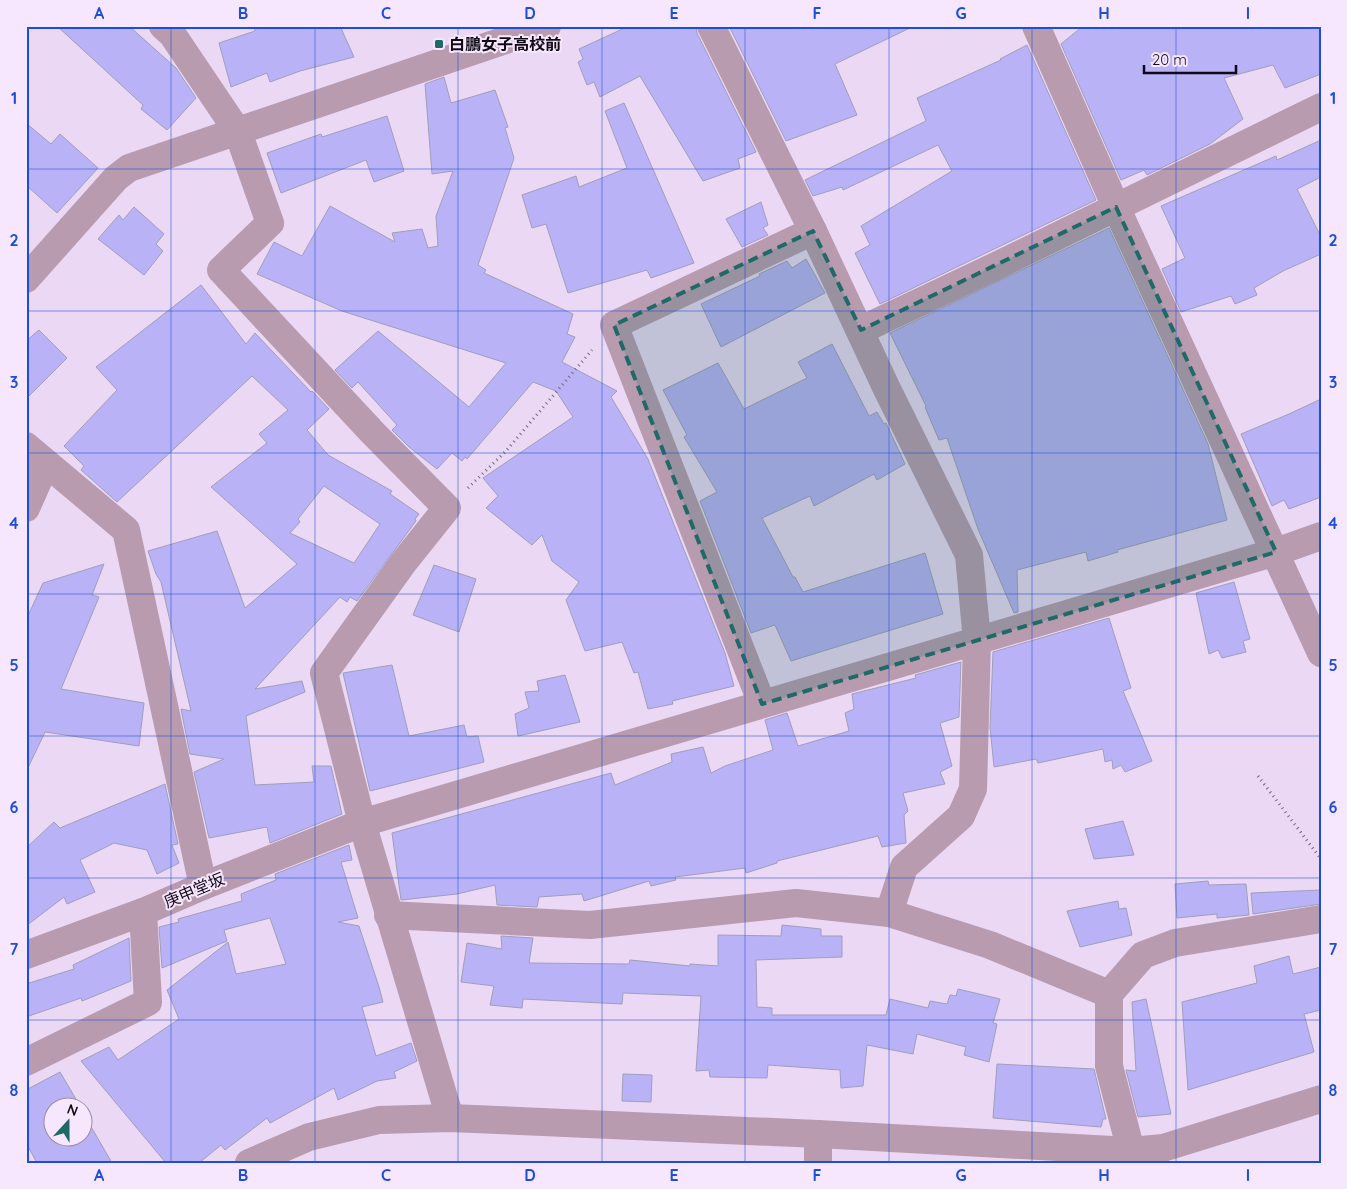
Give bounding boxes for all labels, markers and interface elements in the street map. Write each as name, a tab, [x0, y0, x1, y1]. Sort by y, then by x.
text: A	[94, 3, 105, 23]
text: B	[238, 3, 248, 23]
text: C	[381, 3, 391, 23]
text: D	[524, 3, 536, 23]
text: E	[669, 3, 679, 23]
text: F	[813, 3, 822, 23]
text: G	[955, 3, 967, 23]
text: H	[1098, 3, 1110, 23]
text: I	[1246, 3, 1250, 23]
place label: 白鵬女子高校前	[449, 34, 561, 54]
marker: 白鵬女子高校前	[433, 38, 445, 50]
scale bar	[1144, 42, 1237, 74]
text: 20 m	[1152, 50, 1187, 69]
text: 1	[11, 88, 17, 108]
text: 1	[1330, 88, 1336, 108]
text: 2	[9, 230, 19, 250]
text: 2	[1328, 230, 1338, 250]
text: 3	[10, 372, 18, 392]
text: 3	[1329, 372, 1337, 392]
text: 4	[9, 513, 19, 533]
text: 4	[1328, 513, 1338, 533]
text: 5	[9, 655, 19, 675]
text: 5	[1328, 655, 1338, 675]
text: 6	[10, 797, 19, 817]
text: 6	[1329, 797, 1338, 817]
street label: 庚申堂坂	[161, 868, 227, 912]
text: 7	[10, 939, 19, 959]
text: 7	[1329, 939, 1338, 959]
text: 8	[10, 1080, 19, 1100]
text: 8	[1329, 1080, 1338, 1100]
north arrow	[42, 1096, 92, 1146]
text: N	[65, 1100, 81, 1120]
text: A	[94, 1165, 105, 1185]
text: B	[238, 1165, 248, 1185]
text: C	[381, 1165, 391, 1185]
text: D	[524, 1165, 536, 1185]
text: E	[669, 1165, 679, 1185]
text: F	[813, 1165, 822, 1185]
text: G	[955, 1165, 967, 1185]
text: H	[1098, 1165, 1110, 1185]
text: I	[1246, 1165, 1250, 1185]

